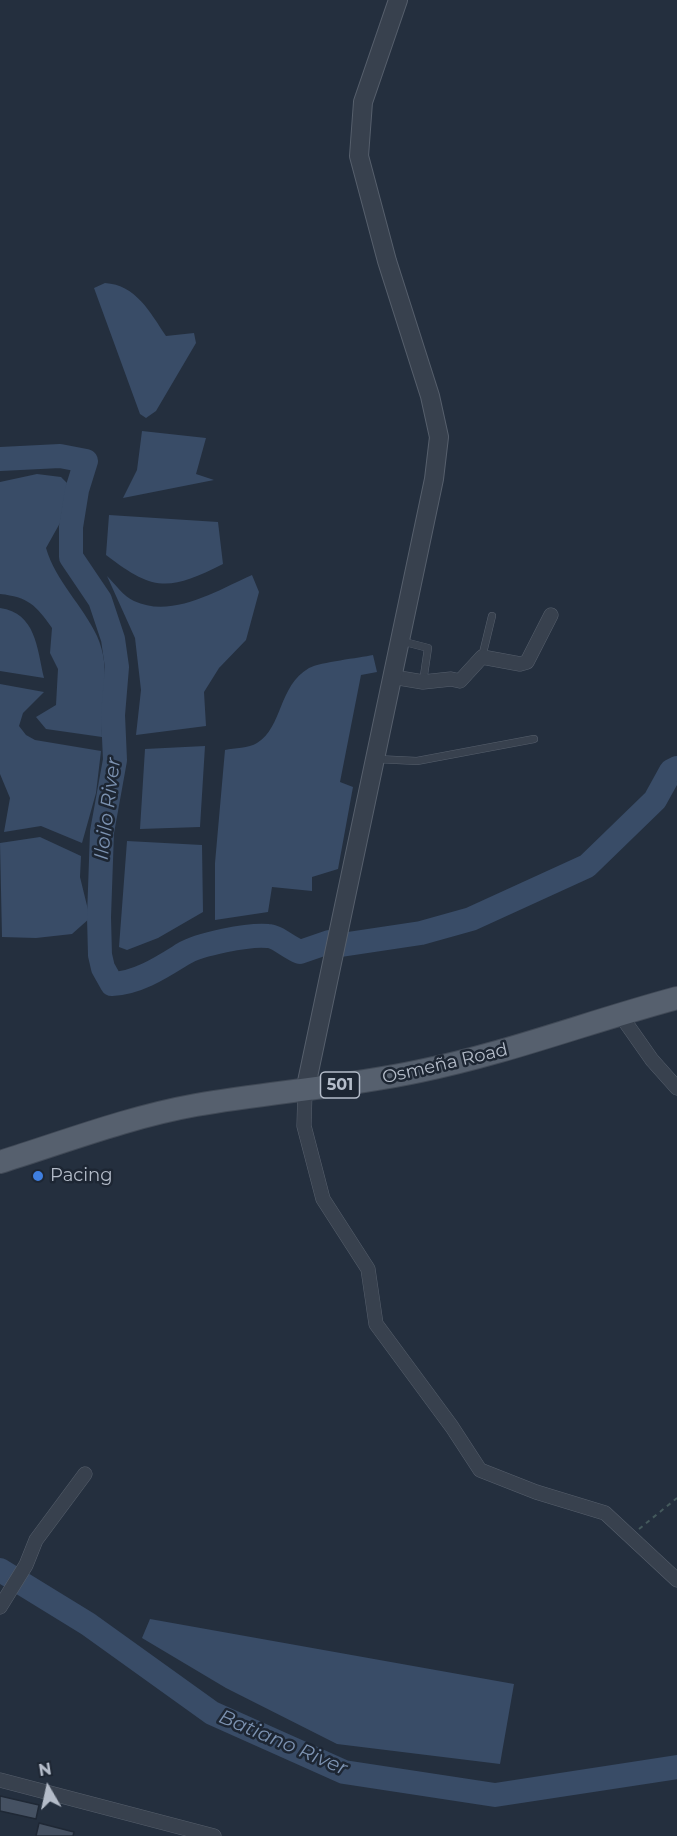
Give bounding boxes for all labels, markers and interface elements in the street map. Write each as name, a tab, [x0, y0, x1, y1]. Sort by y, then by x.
water label: Iloilo River	[90, 756, 126, 862]
street label: Osmeña Road	[380, 1039, 510, 1089]
road number: 501	[320, 1072, 360, 1098]
place label: Pacing	[50, 1165, 113, 1187]
marker: Pacing	[31, 1169, 45, 1183]
water label: Batiano River	[215, 1705, 351, 1781]
north arrow	[18, 1758, 78, 1818]
text: N	[37, 1759, 53, 1780]

